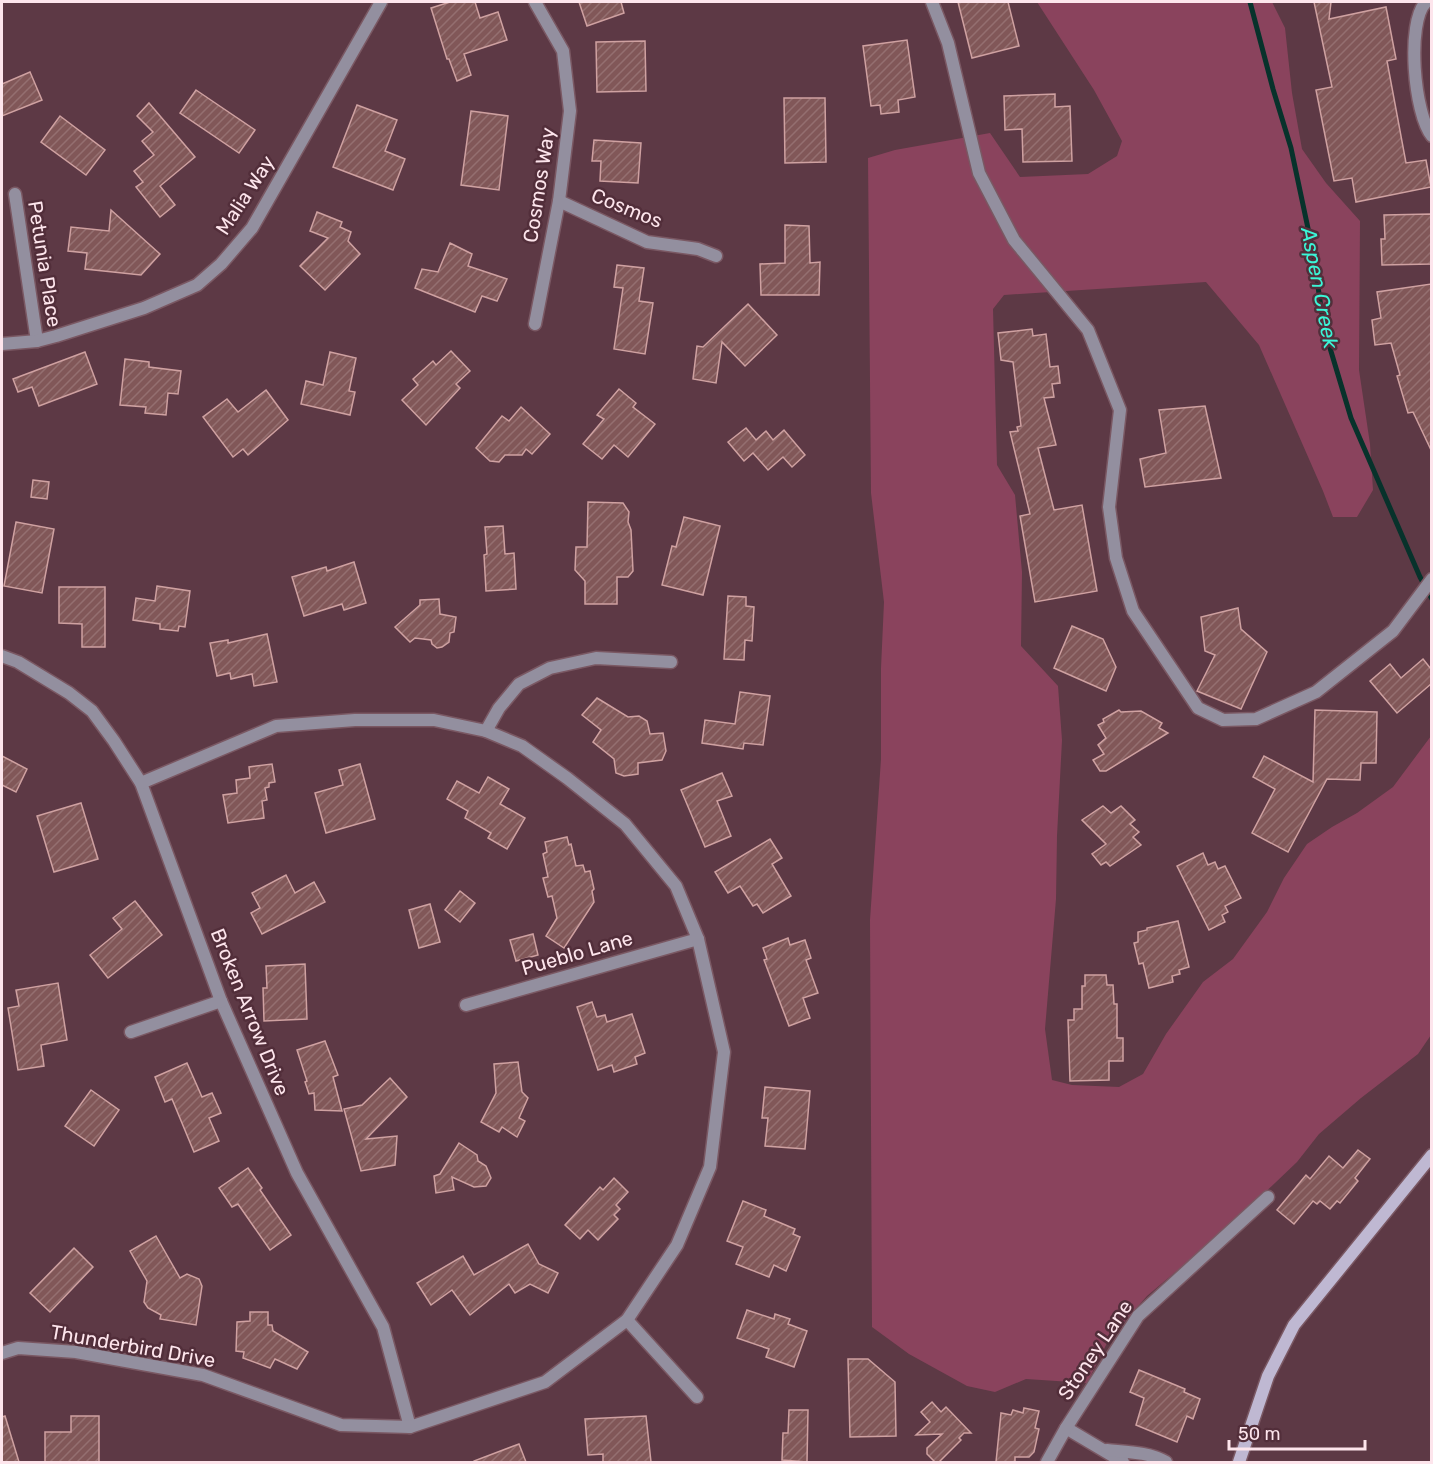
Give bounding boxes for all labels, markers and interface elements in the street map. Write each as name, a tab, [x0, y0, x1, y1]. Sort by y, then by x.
street label: Cosmos Way	[518, 126, 560, 244]
street label: Malia Way	[211, 151, 279, 239]
street label: Cosmos	[588, 183, 666, 233]
street label: Petunia Place	[23, 199, 67, 329]
water label: Aspen Creek	[1296, 224, 1344, 352]
street label: Broken Arrow Drive	[206, 925, 294, 1099]
street label: Pueblo Lane	[518, 926, 636, 980]
street label: Stoney Lane	[1053, 1295, 1137, 1405]
street label: Thunderbird Drive	[49, 1320, 217, 1372]
scale bar	[1229, 1413, 1366, 1451]
text: 50 m	[1238, 1423, 1281, 1445]

